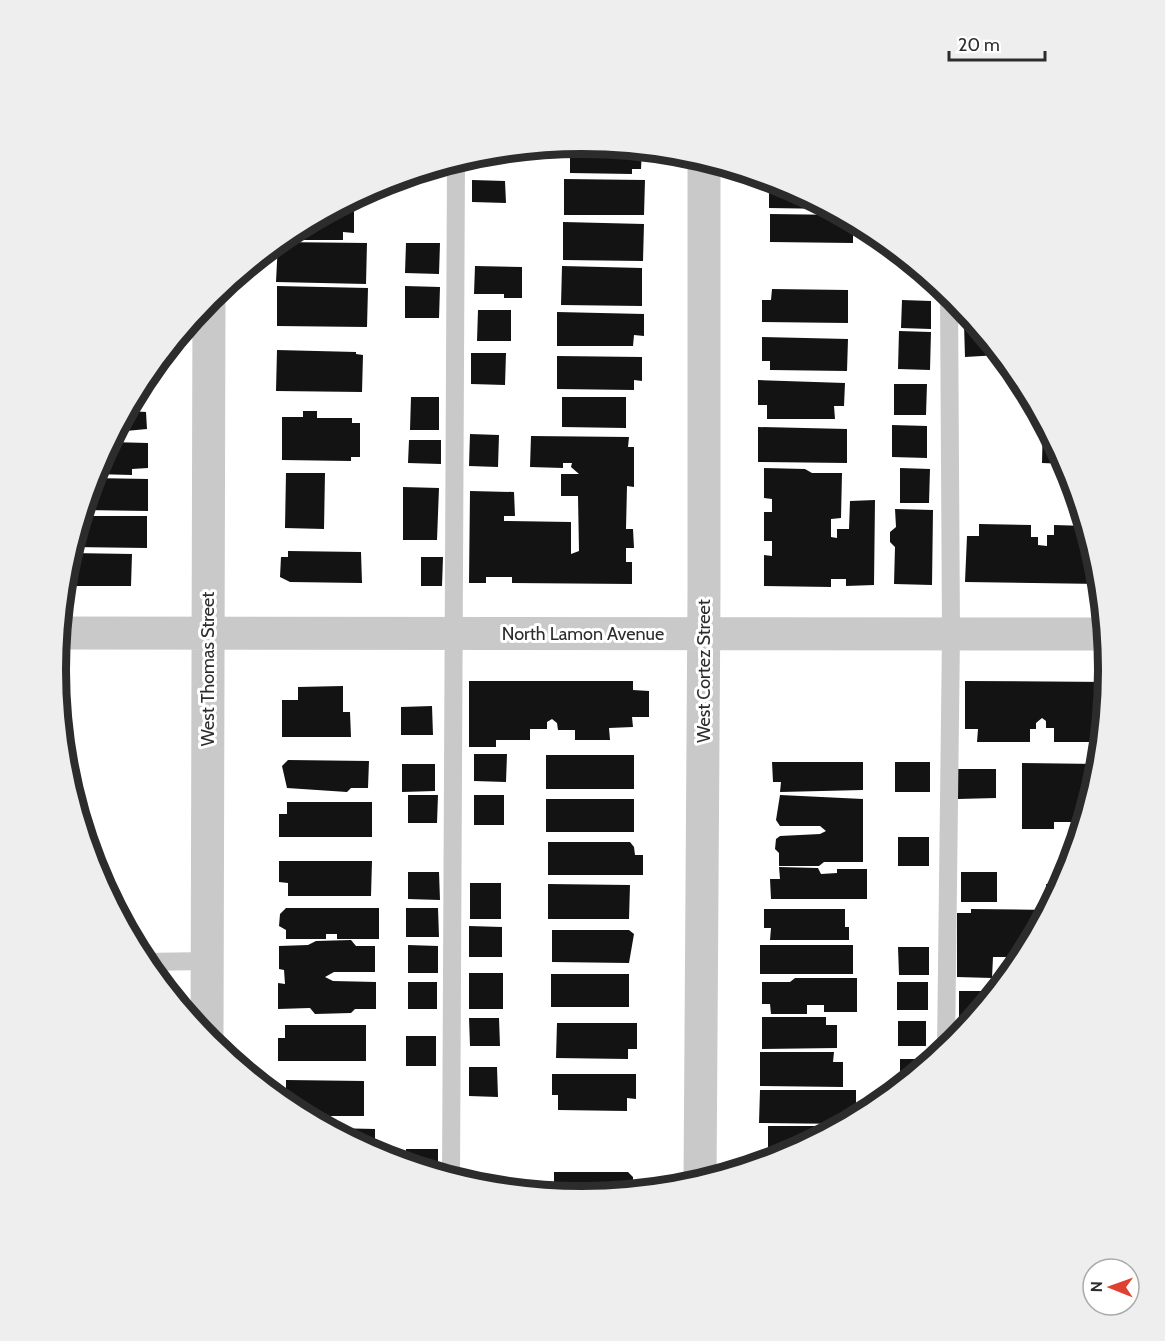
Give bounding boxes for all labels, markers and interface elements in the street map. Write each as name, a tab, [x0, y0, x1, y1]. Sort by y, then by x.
scale bar	[949, 24, 1045, 62]
text: 20 m	[958, 34, 1000, 56]
street label: West Thomas Street	[197, 592, 219, 746]
street label: West Cortez Street	[693, 599, 715, 743]
street label: North Lamon Avenue	[502, 623, 664, 645]
north arrow	[1081, 1257, 1141, 1317]
text: N	[1087, 1281, 1106, 1293]

